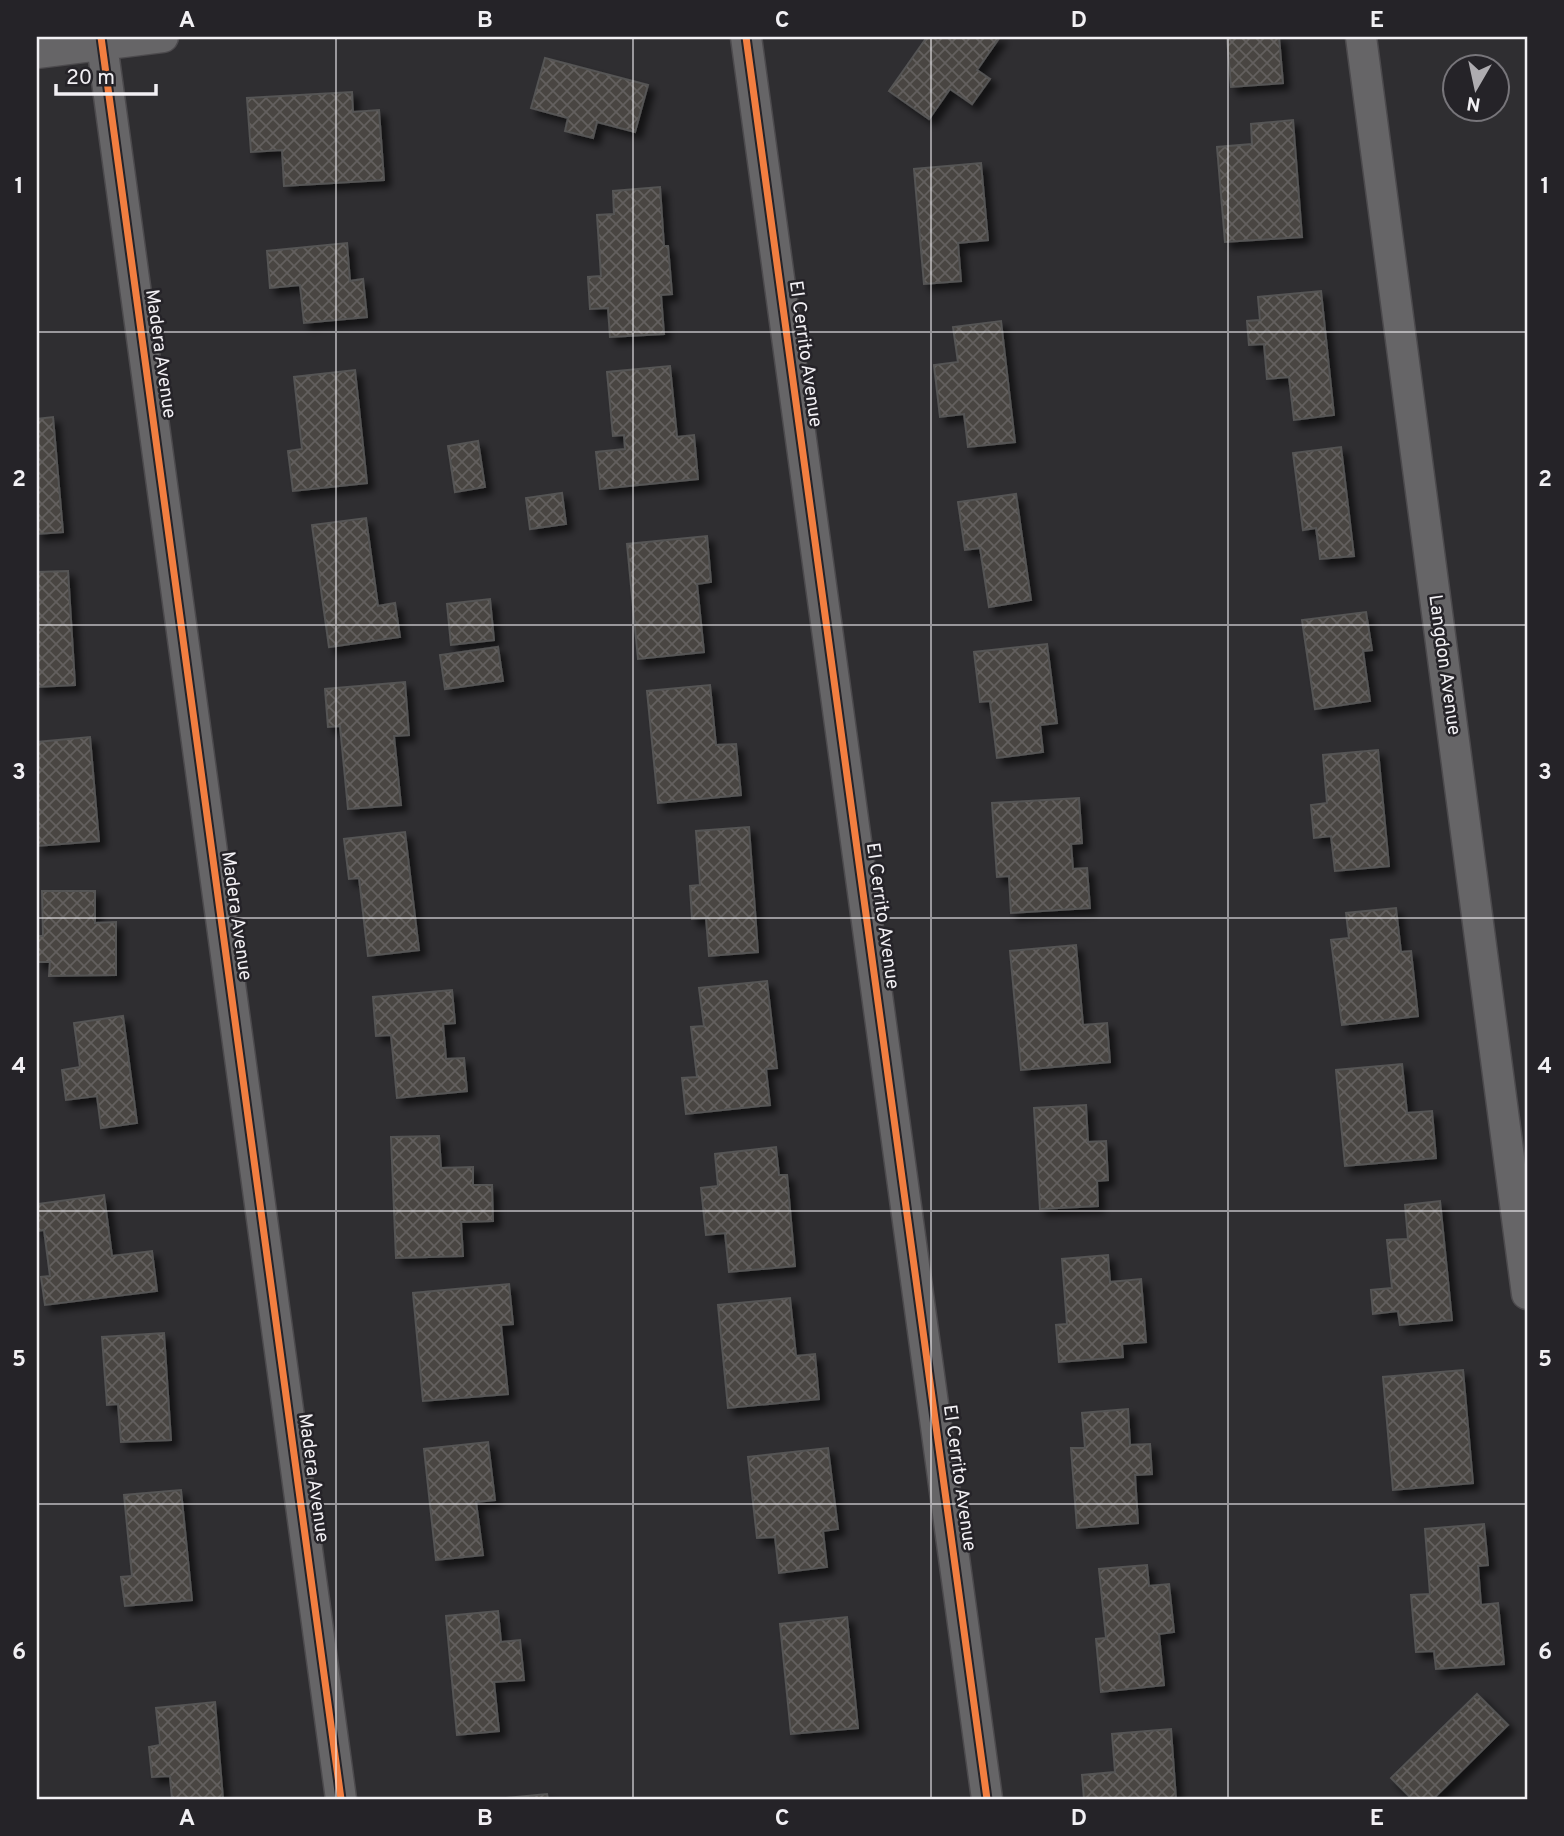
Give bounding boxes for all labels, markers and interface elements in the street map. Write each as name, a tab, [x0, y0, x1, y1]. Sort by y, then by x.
text: A	[179, 7, 195, 36]
text: B	[477, 7, 493, 36]
text: C	[775, 7, 789, 36]
text: D	[1071, 7, 1087, 36]
text: E	[1370, 7, 1384, 36]
scale bar	[56, 52, 156, 96]
north arrow	[1442, 52, 1512, 122]
text: 20 m	[66, 65, 115, 92]
text: N	[1465, 90, 1482, 116]
text: 1	[14, 173, 24, 202]
text: 1	[1540, 173, 1550, 202]
street label: El Cerrito Avenue	[783, 279, 827, 429]
street label: Madera Avenue	[139, 288, 181, 420]
text: 2	[12, 466, 26, 495]
text: 2	[1538, 466, 1552, 495]
street label: Langdon Avenue	[1422, 593, 1466, 737]
text: 3	[12, 759, 26, 788]
text: 3	[1538, 759, 1552, 788]
street label: El Cerrito Avenue	[860, 841, 904, 991]
street label: Madera Avenue	[215, 850, 257, 982]
text: 4	[12, 1053, 26, 1082]
text: 4	[1538, 1053, 1552, 1082]
text: 5	[12, 1346, 26, 1375]
text: 5	[1538, 1346, 1552, 1375]
street label: El Cerrito Avenue	[937, 1403, 981, 1553]
street label: Madera Avenue	[292, 1412, 334, 1544]
text: 6	[12, 1639, 26, 1668]
text: 6	[1538, 1639, 1552, 1668]
text: A	[179, 1805, 195, 1834]
text: B	[477, 1805, 493, 1834]
text: C	[775, 1805, 789, 1834]
text: D	[1071, 1805, 1087, 1834]
text: E	[1370, 1805, 1384, 1834]

